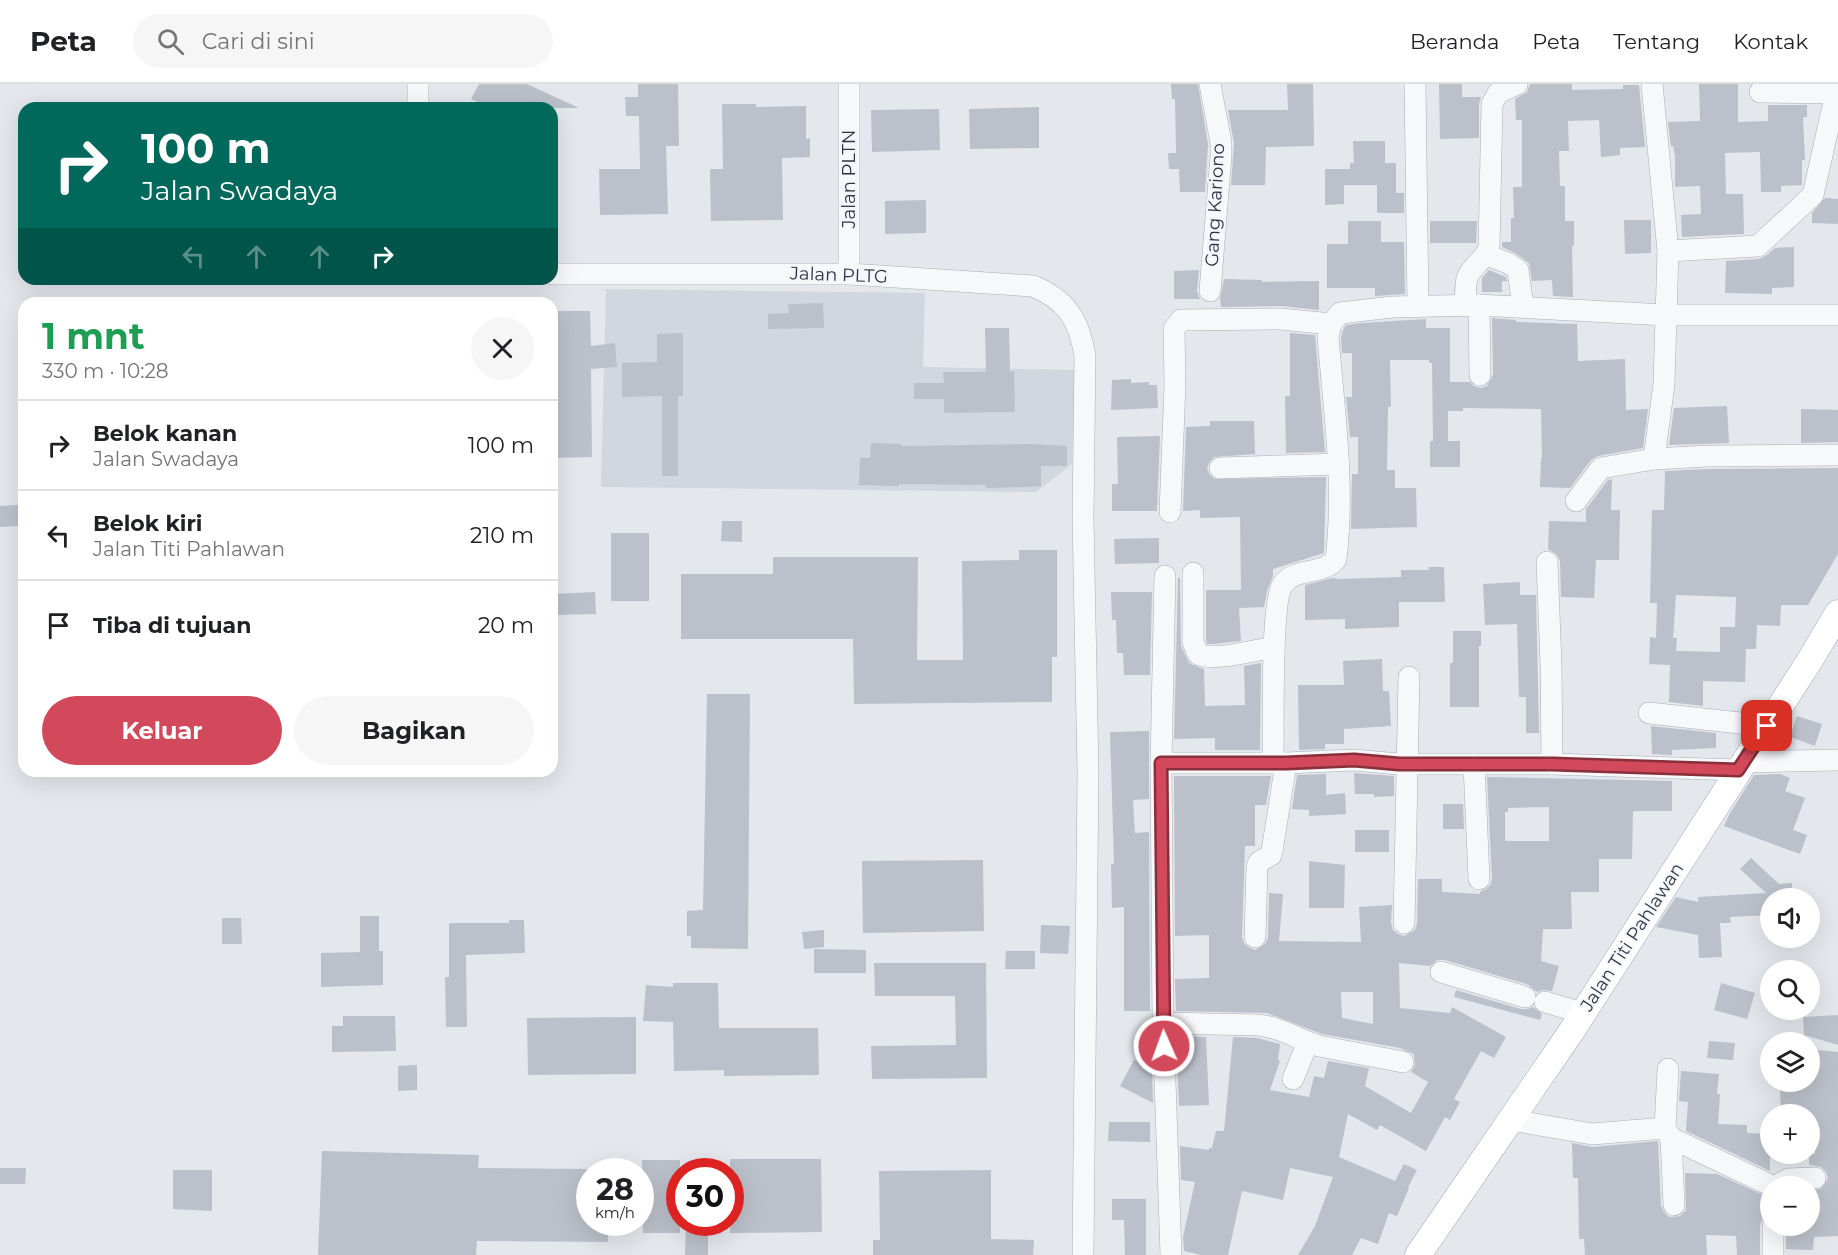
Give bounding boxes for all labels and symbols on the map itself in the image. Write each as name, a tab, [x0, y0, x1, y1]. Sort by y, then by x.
street label: Jalan PLTN	[838, 130, 860, 229]
street label: Gang Kariono	[1201, 143, 1229, 267]
street label: Jalan PLTG	[789, 262, 888, 288]
pin	[1741, 700, 1792, 751]
street label: Jalan Titi Pahlawan	[1575, 859, 1688, 1016]
position arrow	[1132, 1014, 1196, 1078]
speed limit sign: 30	[666, 1158, 744, 1236]

